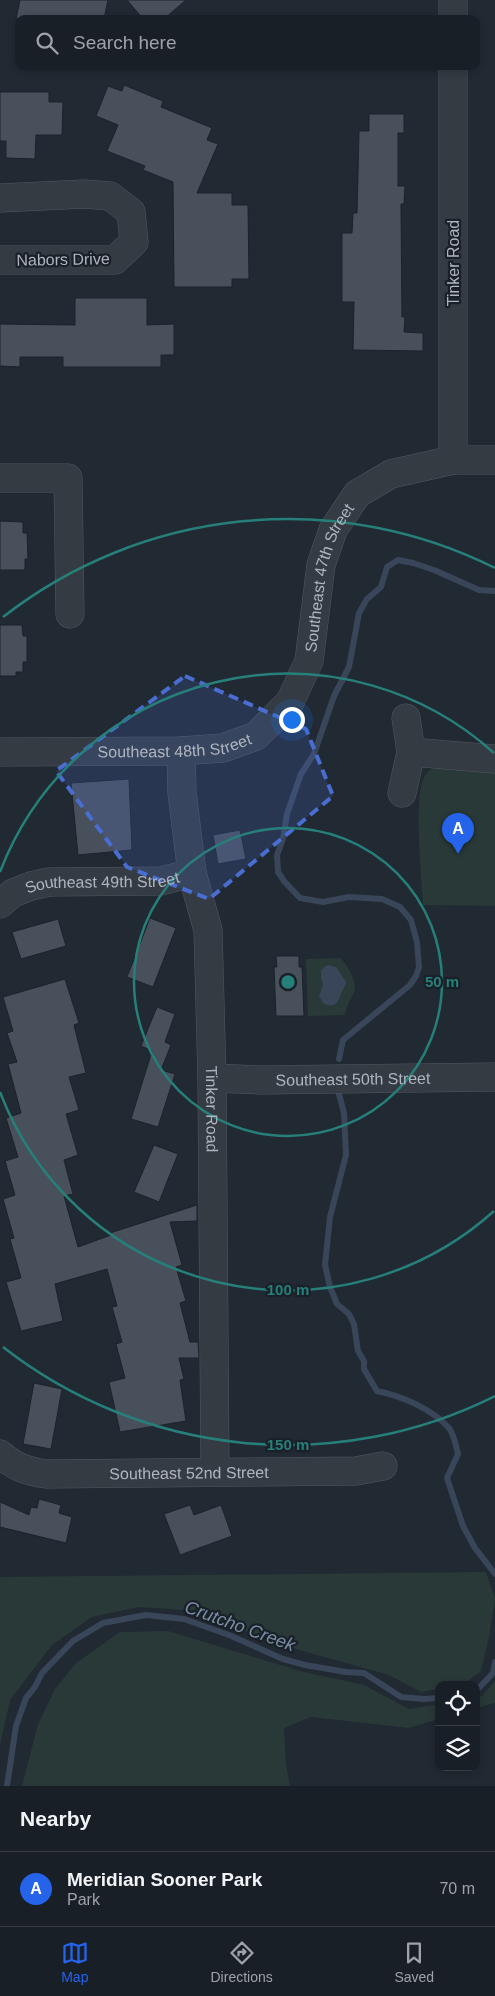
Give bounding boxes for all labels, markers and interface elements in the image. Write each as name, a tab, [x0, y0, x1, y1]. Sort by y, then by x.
search box	[15, 15, 480, 70]
icon: search	[33, 29, 61, 57]
text: Search here	[73, 32, 177, 53]
street label: Tinker Road	[445, 220, 462, 306]
street label: Nabors Drive	[16, 250, 110, 269]
street label: Southeast 47th Street	[302, 500, 358, 653]
your location	[279, 707, 305, 733]
street label: Southeast 48th Street	[98, 730, 254, 760]
pin: A	[442, 813, 474, 854]
street label: Southeast 49th Street	[23, 868, 182, 896]
centre of rings	[279, 973, 297, 991]
text: 50 m	[425, 973, 459, 990]
street label: Tinker Road	[203, 1066, 221, 1152]
street label: Southeast 50th Street	[275, 1070, 431, 1089]
text: 100 m	[267, 1281, 309, 1298]
text: 150 m	[267, 1436, 309, 1453]
street label: Southeast 52nd Street	[109, 1464, 269, 1482]
water label: Crutcho Creek	[182, 1597, 299, 1656]
map controls	[435, 1681, 480, 1771]
button: locate	[435, 1681, 480, 1726]
button: layers	[435, 1726, 480, 1771]
text: Nearby	[20, 1807, 91, 1830]
text: Meridian Sooner Park	[67, 1869, 262, 1890]
text: A	[30, 1880, 42, 1897]
text: 70 m	[439, 1880, 475, 1897]
text: Park	[67, 1891, 100, 1908]
tab: Map	[61, 1939, 89, 1985]
tab: Directions	[211, 1939, 273, 1985]
tab: Saved	[394, 1939, 434, 1985]

